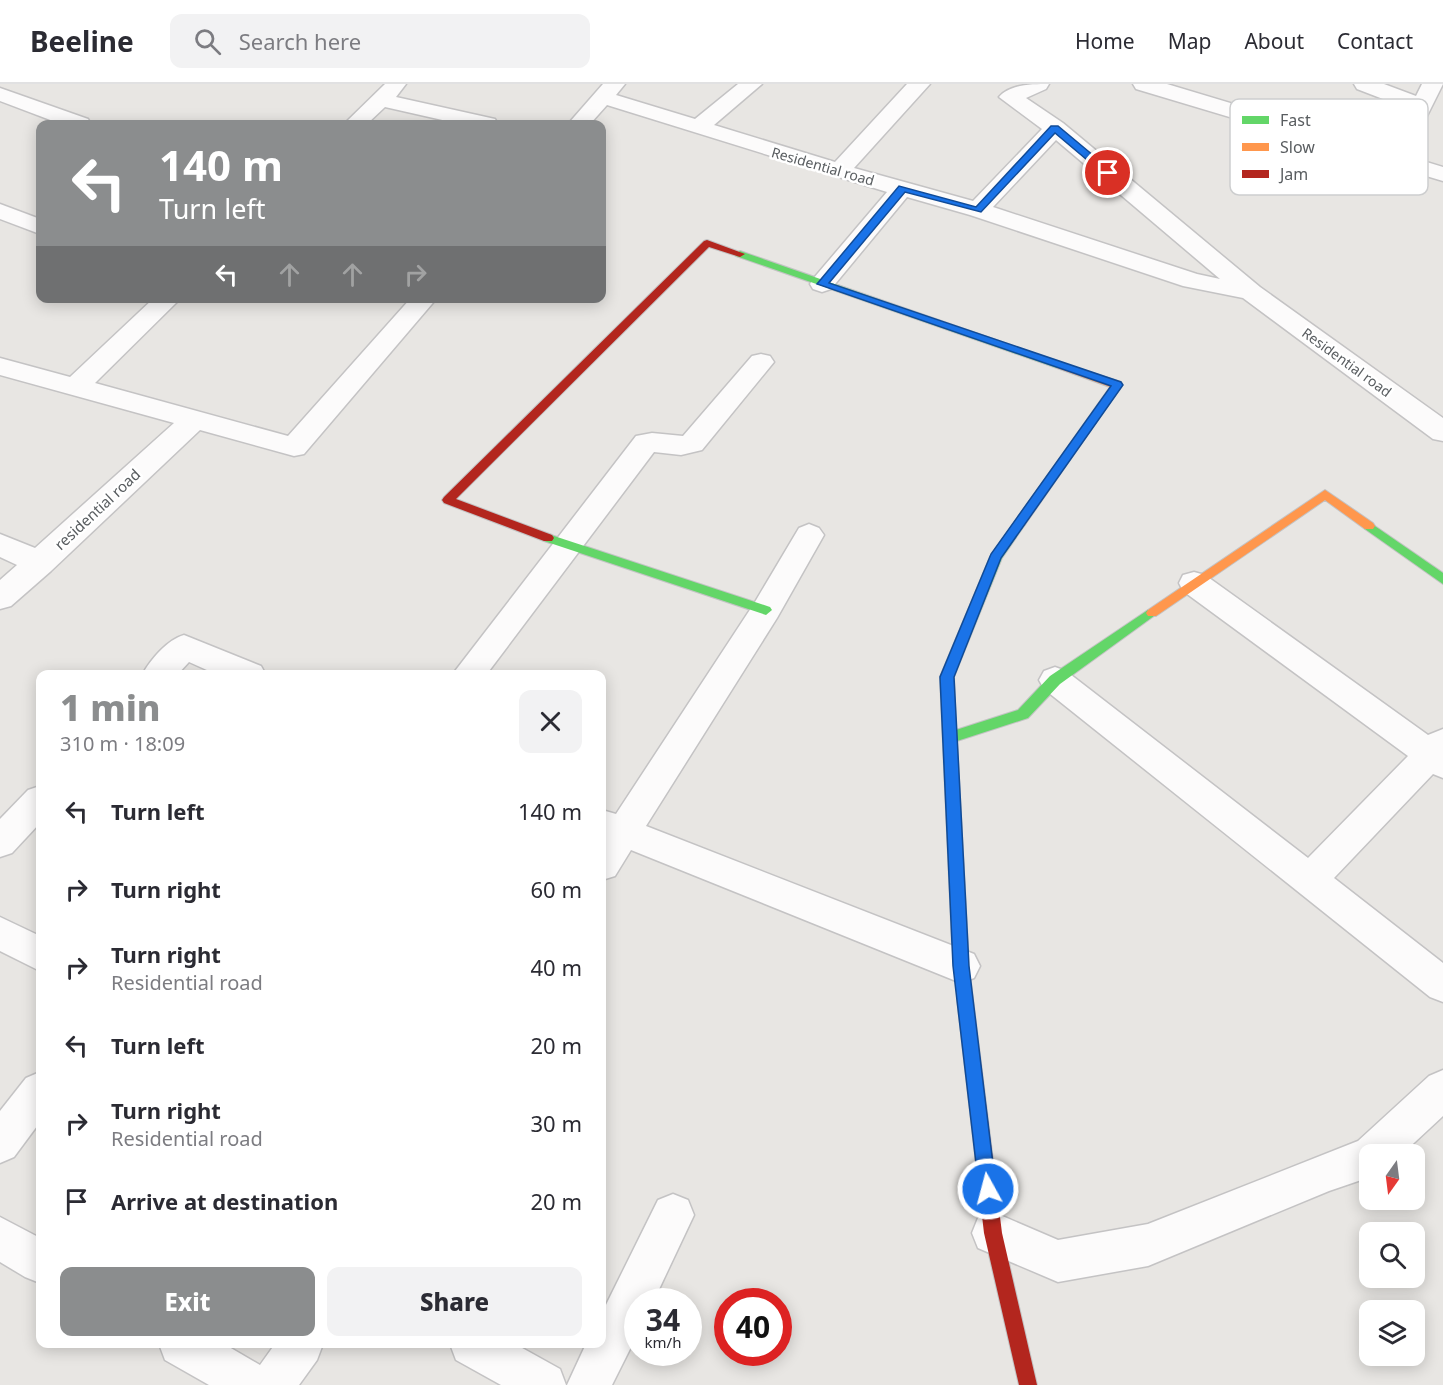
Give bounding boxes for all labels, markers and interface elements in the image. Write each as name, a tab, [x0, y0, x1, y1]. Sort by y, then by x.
search box	[170, 14, 590, 68]
text: Beeline	[30, 22, 134, 60]
icon: search	[191, 25, 224, 58]
text: Search here	[239, 26, 361, 56]
text: Home	[1075, 27, 1135, 55]
text: Map	[1168, 27, 1211, 55]
text: About	[1244, 27, 1304, 55]
text: Contact	[1337, 27, 1413, 55]
legend	[1230, 99, 1428, 195]
text: Fast	[1280, 109, 1311, 131]
text: 140 m	[159, 136, 283, 193]
text: Slow	[1280, 136, 1315, 158]
street label: Residential road	[769, 142, 877, 190]
icon: left	[60, 144, 138, 222]
pin	[1082, 147, 1133, 198]
icon: arrive	[1091, 156, 1124, 189]
text: Jam	[1278, 163, 1308, 185]
text: Turn left	[159, 190, 265, 227]
icon: left	[210, 258, 243, 291]
icon: ahead	[273, 258, 306, 291]
icon: ahead	[336, 258, 369, 291]
icon: right	[399, 258, 432, 291]
street label: Residential road	[1298, 323, 1396, 401]
street label: residential road	[50, 464, 144, 554]
text: 1 min	[60, 683, 161, 732]
button: close	[519, 690, 582, 753]
text: 310 m · 18:09	[60, 730, 185, 757]
icon: left	[60, 795, 93, 828]
text: Turn left	[111, 796, 205, 826]
text: 140 m	[518, 796, 582, 826]
icon: right	[60, 873, 93, 906]
text: Turn right	[111, 874, 221, 904]
text: 60 m	[531, 874, 582, 904]
text: Turn right	[111, 939, 221, 969]
icon: right	[60, 951, 93, 984]
text: 40 m	[531, 952, 582, 982]
text: Residential road	[111, 969, 263, 996]
icon: left	[60, 1029, 93, 1062]
text: Turn left	[111, 1030, 205, 1060]
text: 20 m	[531, 1030, 582, 1060]
text: Turn right	[111, 1095, 221, 1125]
icon: right	[60, 1107, 93, 1140]
text: 30 m	[531, 1108, 582, 1138]
text: Residential road	[111, 1125, 263, 1152]
north arrow	[1359, 1144, 1425, 1210]
map controls	[1359, 1144, 1425, 1366]
position arrow	[956, 1157, 1020, 1221]
icon: arrive	[60, 1185, 93, 1218]
text: Arrive at destination	[111, 1186, 338, 1216]
text: 20 m	[531, 1186, 582, 1216]
button: search	[1359, 1222, 1425, 1288]
button: Exit	[60, 1267, 315, 1336]
button: Share	[327, 1267, 582, 1336]
speed limit sign: 40	[714, 1288, 792, 1366]
text: 34	[646, 1299, 680, 1340]
button: layers	[1359, 1300, 1425, 1366]
text: km/h	[645, 1332, 681, 1352]

